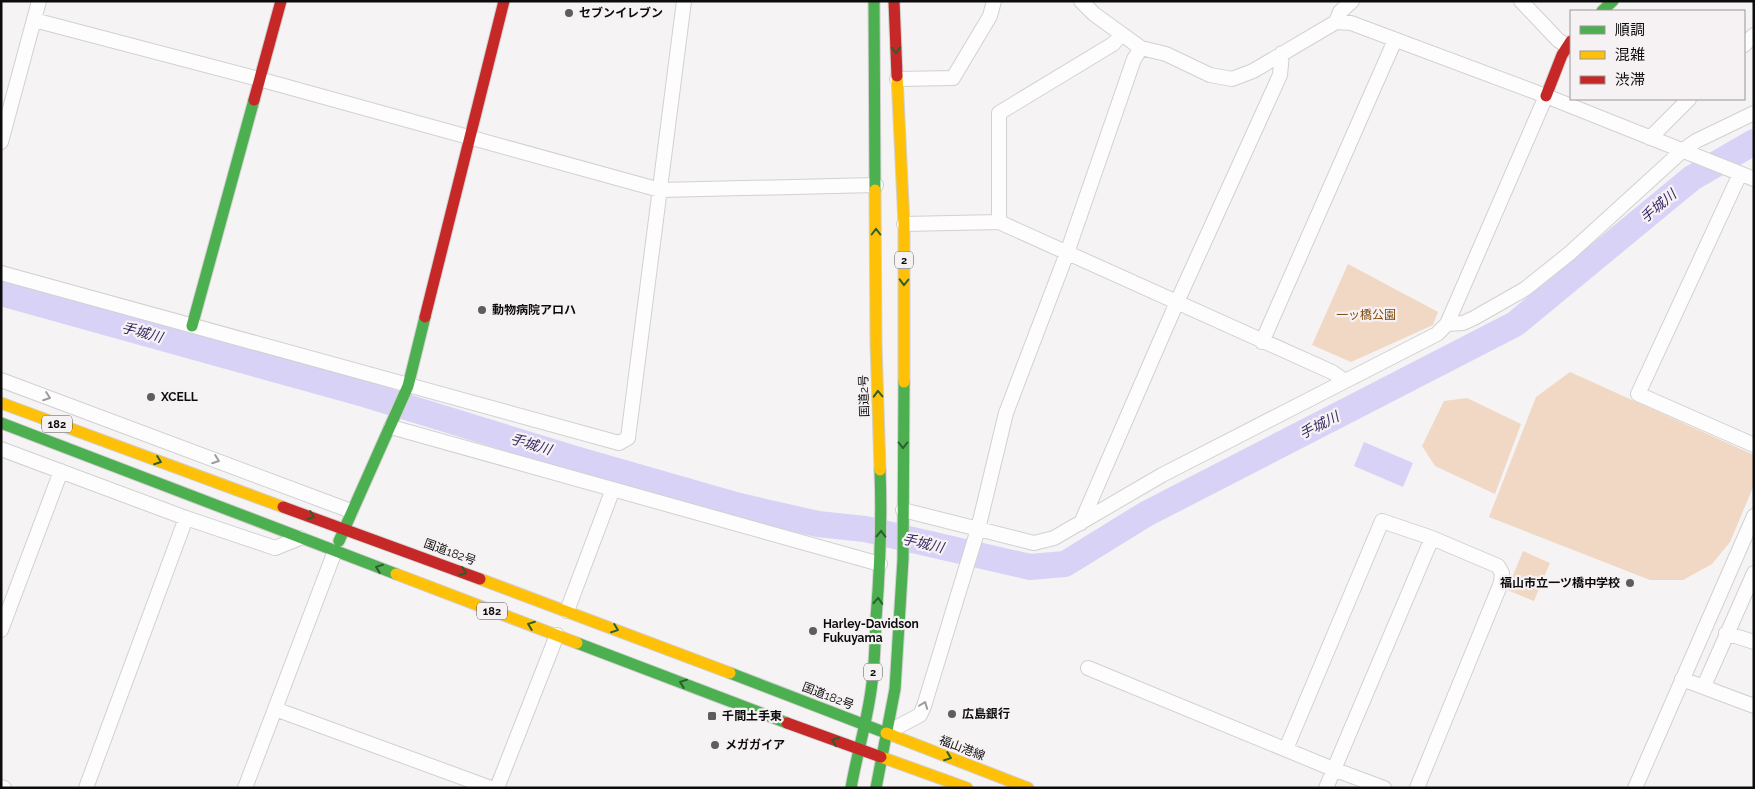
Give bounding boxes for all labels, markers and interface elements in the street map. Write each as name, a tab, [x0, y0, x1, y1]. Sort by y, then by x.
place label: セブンイレブン	[579, 6, 663, 20]
marker: セブンイレブン	[563, 7, 575, 19]
legend	[1570, 10, 1745, 100]
text: 順調	[1615, 21, 1645, 39]
one-way arrow	[890, 46, 901, 54]
text: 混雑	[1615, 46, 1645, 64]
text: 渋滞	[1615, 71, 1645, 89]
water label: 手城川	[1637, 185, 1681, 226]
one-way arrow	[871, 228, 881, 236]
road number: 2	[895, 252, 913, 268]
one-way arrow	[898, 279, 909, 287]
place label: 動物病院アロハ	[492, 303, 576, 317]
marker: 動物病院アロハ	[476, 304, 488, 316]
park label: 一ッ橋公園	[1336, 308, 1396, 322]
water label: 手城川	[120, 319, 166, 346]
street label: 国道2号	[856, 375, 872, 417]
place label: XCELL	[160, 390, 198, 404]
one-way arrow	[872, 390, 883, 398]
one-way arrow	[42, 391, 51, 401]
marker: XCELL	[145, 391, 157, 403]
water label: 手城川	[1297, 407, 1343, 442]
road number: 182	[42, 416, 72, 432]
water label: 手城川	[509, 430, 555, 458]
one-way arrow	[898, 442, 908, 449]
one-way arrow	[211, 454, 219, 464]
one-way arrow	[153, 455, 161, 465]
one-way arrow	[306, 510, 314, 520]
one-way arrow	[876, 529, 886, 537]
water label: 手城川	[901, 530, 947, 556]
street label: 国道182号	[422, 536, 478, 568]
one-way arrow	[375, 564, 384, 574]
one-way arrow	[458, 566, 467, 576]
place label: 福山市立一ツ橋中学校	[1500, 576, 1620, 590]
marker: 福山市立一ツ橋中学校	[1624, 577, 1636, 589]
one-way arrow	[872, 597, 883, 605]
road number: 182	[477, 602, 507, 620]
place label: Harley-Davidson Fukuyama	[823, 617, 919, 645]
one-way arrow	[527, 621, 536, 632]
one-way arrow	[610, 623, 619, 633]
marker: Harley-Davidson Fukuyama	[807, 625, 819, 637]
road number: 2	[864, 664, 882, 680]
one-way arrow	[679, 679, 688, 689]
street label: 国道182号	[800, 680, 856, 712]
one-way arrow	[918, 702, 928, 710]
place label: 広島銀行	[962, 707, 1010, 721]
marker: 広島銀行	[946, 708, 958, 720]
place label: 千間土手東	[722, 709, 782, 723]
marker: 千間土手東	[706, 710, 718, 722]
street label: 福山港線	[937, 733, 987, 763]
one-way arrow	[831, 737, 840, 747]
place label: メガガイア	[725, 738, 785, 752]
marker: メガガイア	[709, 739, 721, 751]
one-way arrow	[943, 751, 952, 761]

